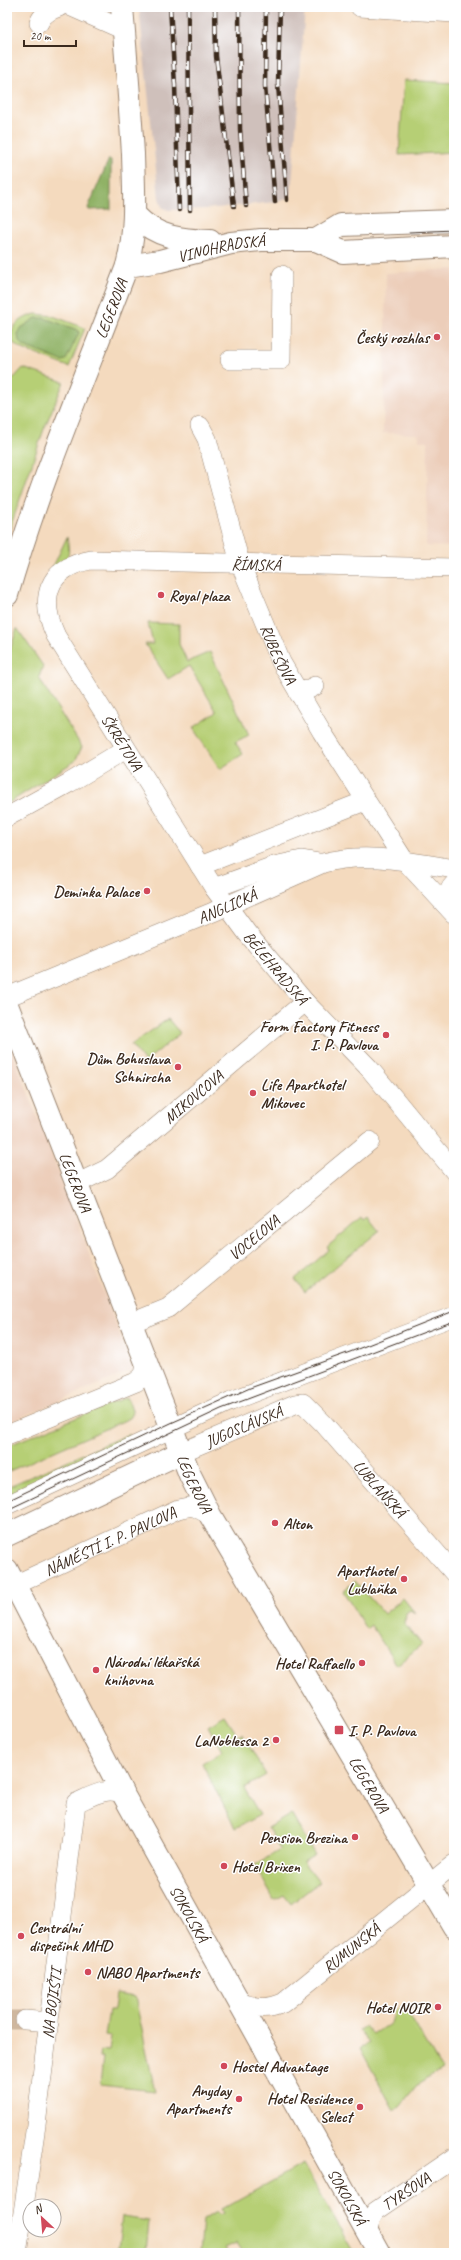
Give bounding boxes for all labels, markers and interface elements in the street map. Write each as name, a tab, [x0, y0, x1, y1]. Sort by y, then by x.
scale bar	[24, 22, 76, 48]
text: 20 m	[30, 28, 52, 44]
street label: VINOHRADSKÁ	[175, 230, 268, 267]
street label: LEGEROVA	[91, 275, 133, 341]
place label: Český rozhlas	[356, 328, 431, 348]
marker: Český rozhlas	[432, 332, 442, 342]
street label: ŘÍMSKÁ	[231, 555, 283, 575]
place label: Royal plaza	[169, 586, 232, 606]
marker: Royal plaza	[156, 590, 166, 600]
street label: RUBEŠOVA	[256, 622, 301, 689]
street label: ŠKRÉTOVA	[97, 711, 147, 775]
place label: Deminka Palace	[53, 882, 141, 902]
street label: ANGLICKÁ	[195, 884, 262, 928]
marker: Deminka Palace	[142, 886, 152, 896]
street label: BĚLEHRADSKÁ	[239, 927, 313, 1010]
place label: Form Factory Fitness I. P. Pavlova	[260, 1017, 379, 1055]
marker: Form Factory Fitness I. P. Pavlova	[381, 1030, 391, 1040]
place label: Dům Bohuslava Schnircha	[87, 1049, 172, 1087]
marker: Dům Bohuslava Schnircha	[173, 1062, 183, 1072]
street label: MIKOVCOVA	[160, 1066, 228, 1128]
place label: Life Aparthotel Mikovec	[261, 1075, 347, 1113]
marker: Life Aparthotel Mikovec	[248, 1088, 258, 1098]
street label: LEGEROVA	[54, 1150, 96, 1216]
street label: VOCELOVA	[225, 1211, 285, 1265]
street label: JUGOSLÁVSKÁ	[201, 1401, 287, 1452]
street label: LEGEROVA	[172, 1452, 217, 1517]
street label: LUBLAŇSKÁ	[349, 1456, 411, 1523]
street label: NÁMĚSTÍ I. P. PAVLOVA	[42, 1502, 180, 1581]
place label: Alton	[283, 1514, 314, 1534]
marker: Alton	[270, 1518, 280, 1528]
place label: Aparthotel Lublaňka	[337, 1561, 399, 1599]
marker: Aparthotel Lublaňka	[399, 1574, 409, 1584]
place label: Národní lékařská knihovna	[104, 1652, 201, 1690]
place label: Hotel Raffaello	[275, 1654, 355, 1674]
marker: Hotel Raffaello	[357, 1658, 367, 1668]
marker: Národní lékařská knihovna	[91, 1665, 101, 1675]
place label: I. P. Pavlova	[348, 1721, 417, 1741]
marker: I. P. Pavlova	[333, 1724, 345, 1736]
place label: LaNoblessa 2	[194, 1731, 270, 1751]
marker: LaNoblessa 2	[271, 1735, 281, 1745]
street label: LEGEROVA	[344, 1753, 394, 1817]
place label: Pension Brezina	[260, 1828, 348, 1848]
marker: Pension Brezina	[350, 1832, 360, 1842]
place label: Hotel Brixen	[232, 1857, 300, 1877]
marker: Hotel Brixen	[219, 1861, 229, 1871]
street label: SOKOLSKÁ	[165, 1882, 213, 1947]
place label: Centrální dispečink MHD	[29, 1918, 113, 1956]
street label: RUMUNSKÁ	[319, 1918, 386, 1978]
marker: Centrální dispečink MHD	[16, 1931, 26, 1941]
place label: NABO Apartments	[96, 1963, 201, 1983]
street label: NA BOJIŠTI	[38, 1964, 67, 2040]
marker: NABO Apartments	[83, 1967, 93, 1977]
place label: Hotel NOIR	[366, 1998, 432, 2018]
marker: Hotel NOIR	[433, 2002, 443, 2012]
place label: Hostel Advantage	[232, 2057, 329, 2077]
marker: Hostel Advantage	[219, 2061, 229, 2071]
place label: Anyday Apartments	[166, 2081, 233, 2119]
place label: Hotel Residence Select	[267, 2089, 355, 2127]
marker: Anyday Apartments	[234, 2094, 244, 2104]
marker: Hotel Residence Select	[355, 2102, 365, 2112]
street label: SOKOLSKÁ	[323, 2165, 371, 2230]
street label: TYRŠOVA	[378, 2168, 435, 2215]
north arrow	[22, 2198, 62, 2238]
text: N	[31, 2200, 46, 2217]

